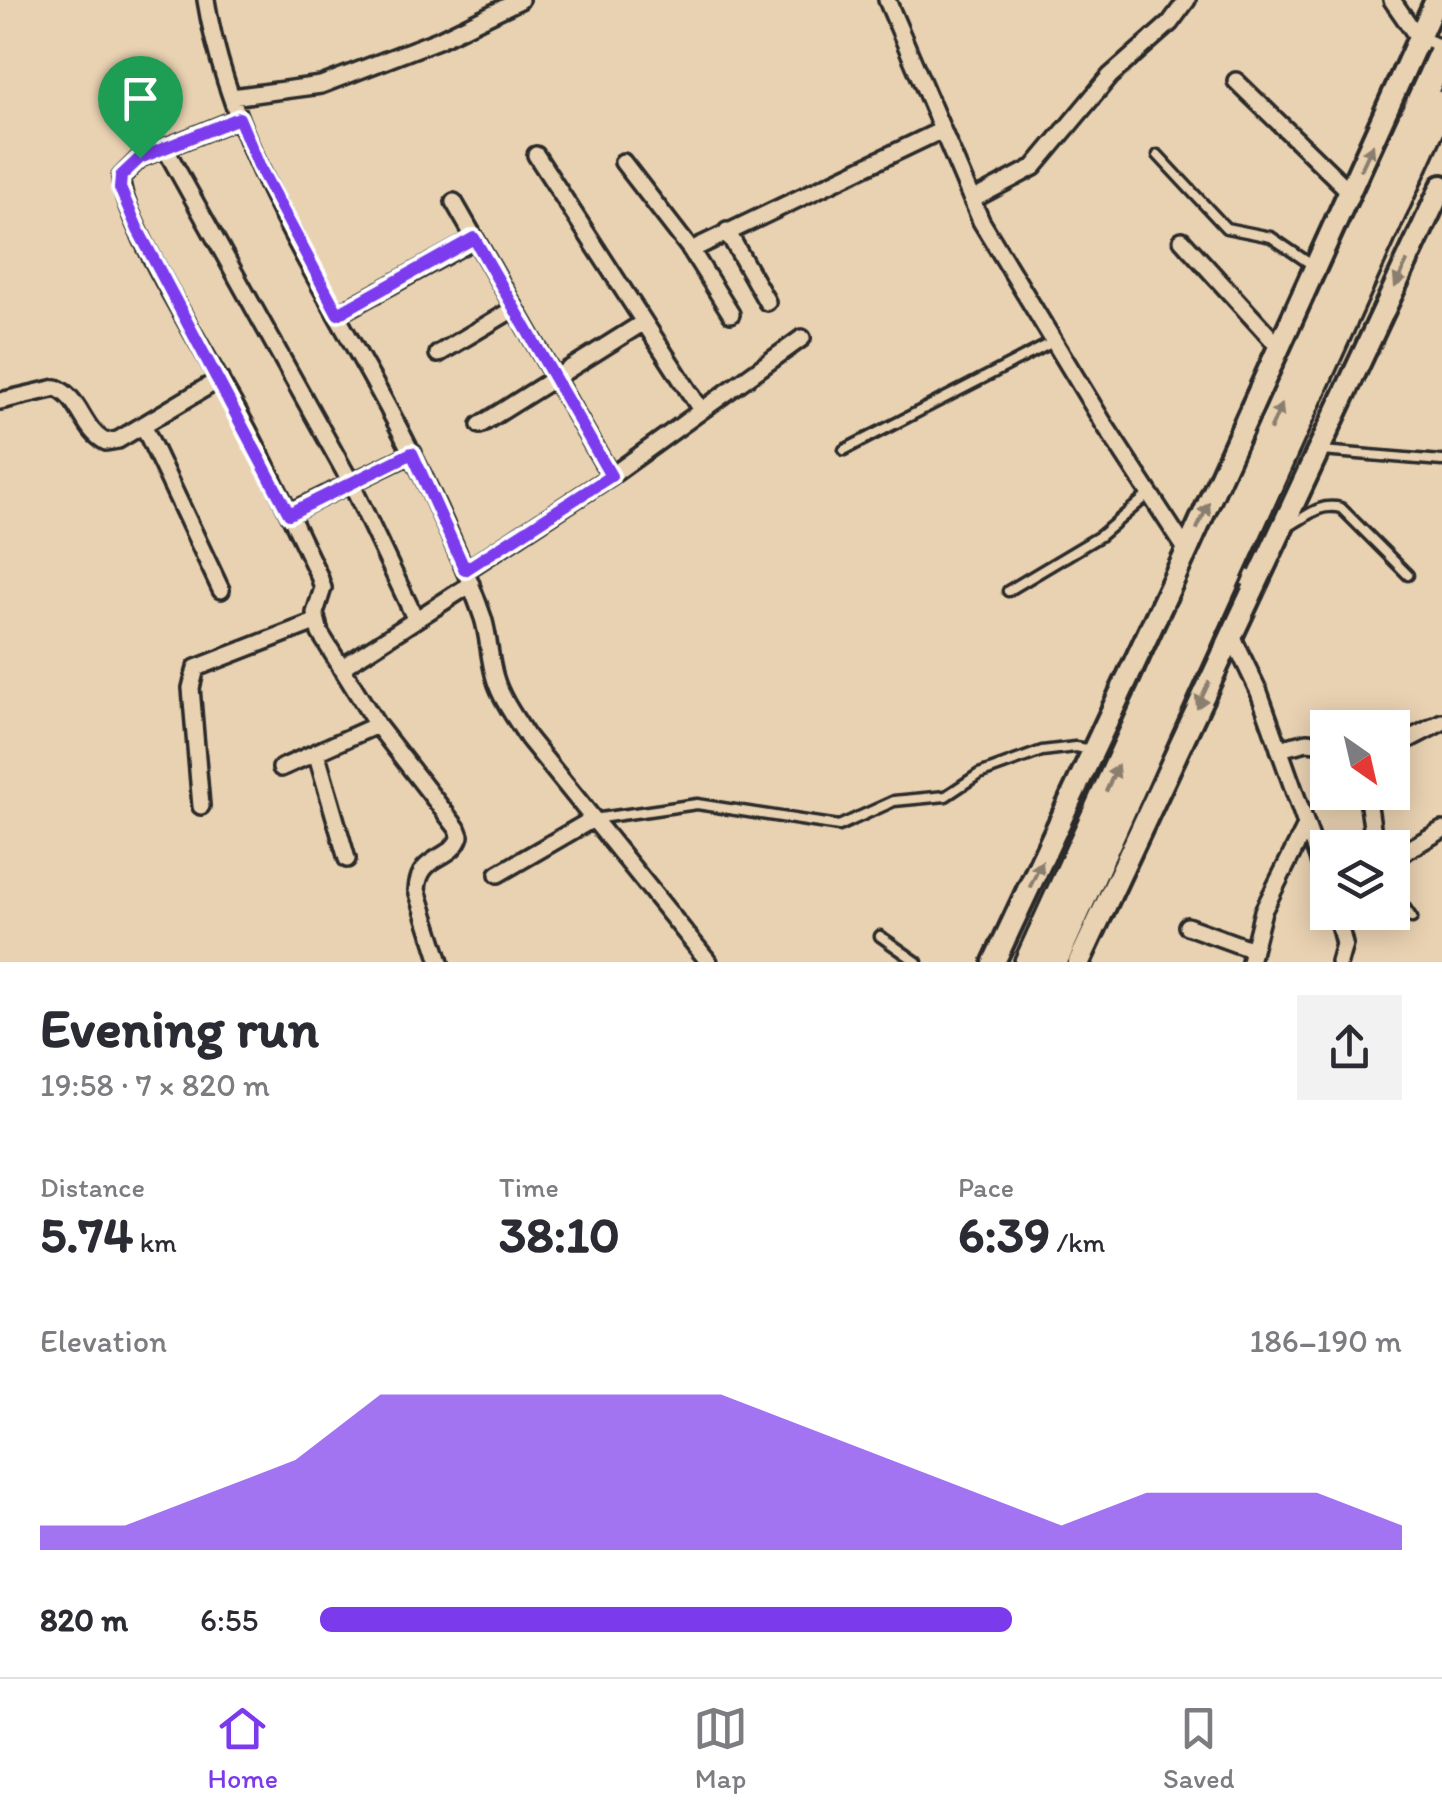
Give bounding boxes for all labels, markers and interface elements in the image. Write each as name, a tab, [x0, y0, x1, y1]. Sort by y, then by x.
pin	[98, 56, 183, 159]
icon: arrive	[113, 71, 168, 126]
one-way arrow	[1358, 142, 1375, 171]
one-way arrow	[1393, 260, 1410, 289]
one-way arrow	[1268, 402, 1284, 432]
one-way arrow	[1195, 501, 1211, 531]
one-way arrow	[1194, 681, 1211, 710]
north arrow	[1310, 710, 1410, 810]
map controls	[1310, 710, 1410, 930]
one-way arrow	[1104, 763, 1120, 793]
button: layers	[1310, 830, 1410, 930]
one-way arrow	[1027, 859, 1044, 888]
text: Evening run	[40, 995, 319, 1061]
button: share	[1297, 995, 1402, 1100]
text: 19:58 · 7 × 820 m	[40, 1066, 270, 1104]
text: Distance	[40, 1170, 145, 1204]
text: Time	[499, 1170, 559, 1204]
text: Pace	[958, 1170, 1014, 1204]
text: 5.74	[40, 1204, 133, 1265]
text: 38:10	[499, 1204, 620, 1265]
text: 6:39	[958, 1204, 1050, 1265]
text: km	[133, 1225, 177, 1259]
text: /km	[1050, 1225, 1105, 1259]
text: Elevation	[40, 1322, 167, 1360]
text: 186–190 m	[1249, 1322, 1402, 1360]
text: 820 m	[40, 1601, 128, 1639]
text: 6:55	[200, 1601, 258, 1639]
tab: Home	[208, 1701, 278, 1795]
tab: Map	[693, 1701, 748, 1795]
tab: Saved	[1163, 1701, 1235, 1795]

